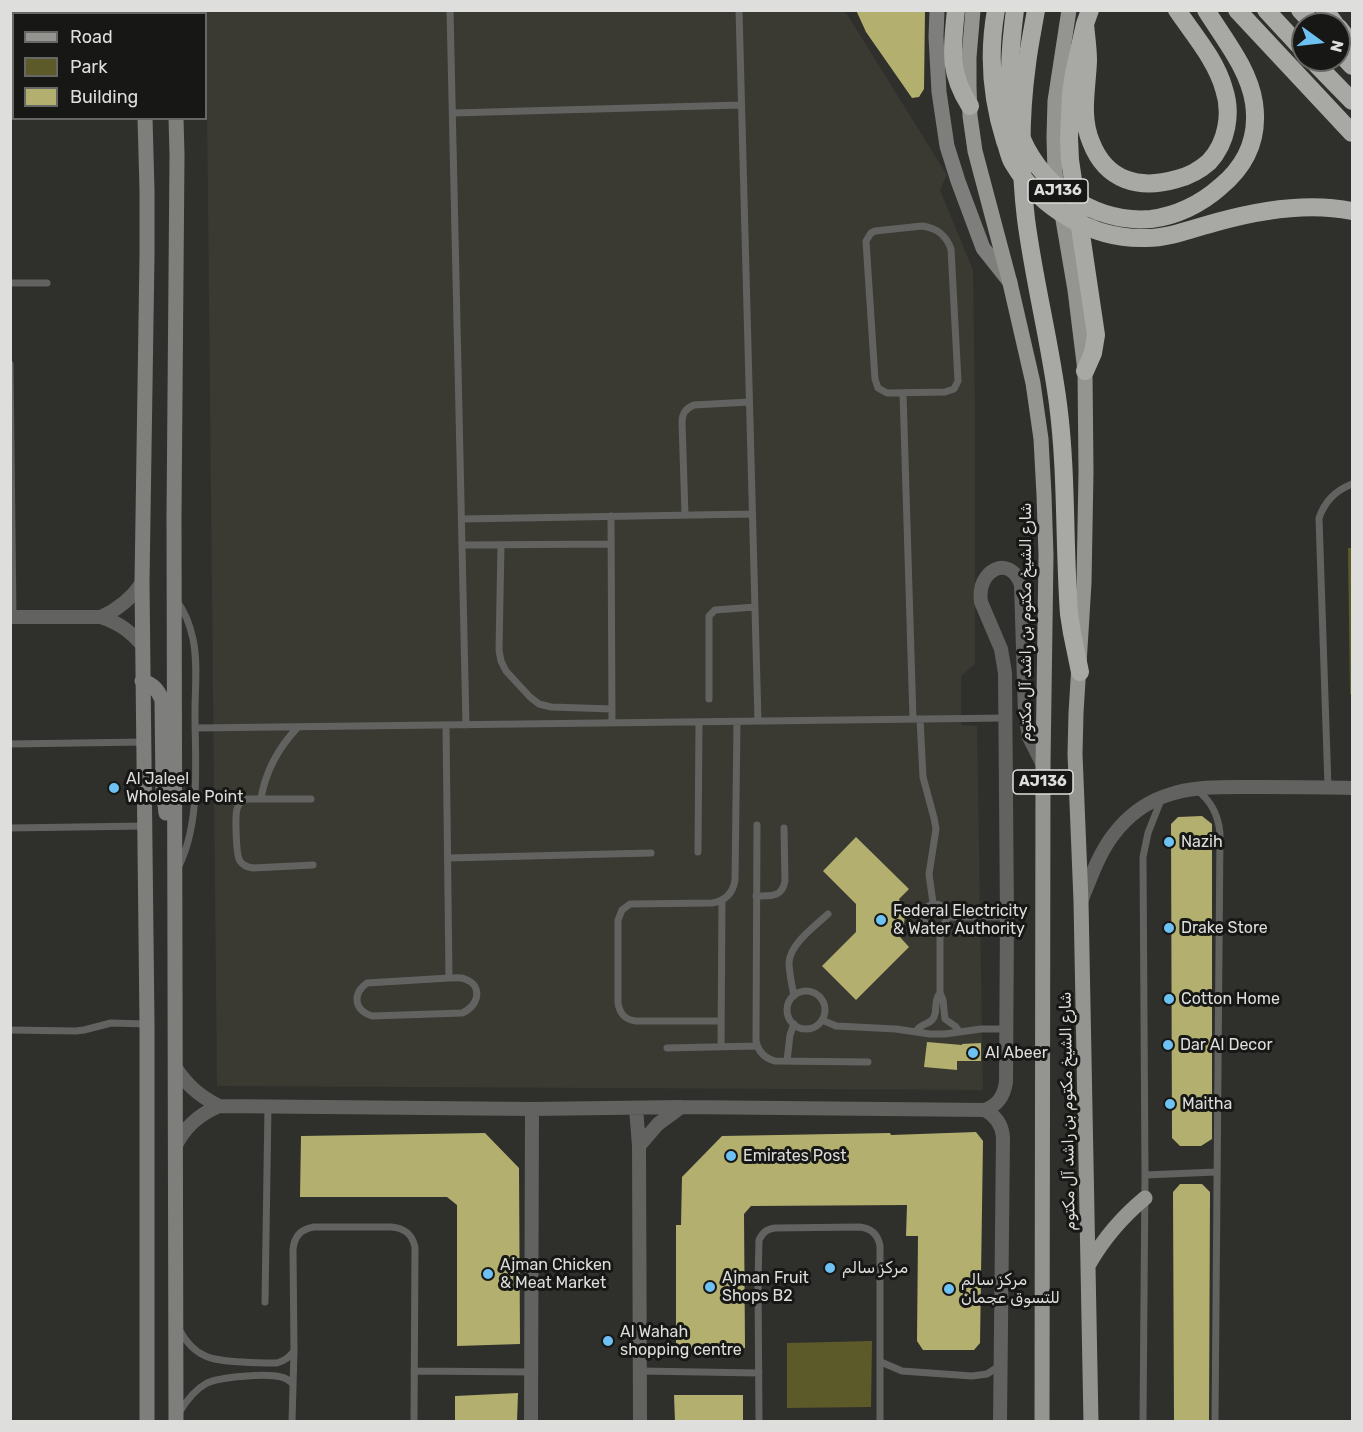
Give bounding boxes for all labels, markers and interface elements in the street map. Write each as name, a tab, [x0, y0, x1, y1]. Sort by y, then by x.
legend	[12, 12, 207, 120]
north arrow	[1291, 12, 1351, 72]
text: Road	[70, 26, 113, 48]
text: N	[1326, 38, 1348, 54]
text: Park	[70, 56, 107, 78]
text: Building	[70, 86, 138, 108]
road number: AJ136	[1028, 179, 1088, 203]
street label: شارع الشيخ مكتوم بن راشد آل مكتوم	[1016, 502, 1036, 742]
place label: Al Jaleel Wholesale Point	[126, 769, 243, 807]
road number: AJ136	[1013, 770, 1073, 794]
marker: Al Jaleel Wholesale Point	[107, 781, 121, 795]
place label: Nazih	[1181, 832, 1223, 852]
marker: Nazih	[1162, 835, 1176, 849]
place label: Federal Electricity & Water Authority	[893, 901, 1028, 939]
marker: Federal Electricity & Water Authority	[874, 913, 888, 927]
place label: Drake Store	[1181, 918, 1268, 938]
marker: Drake Store	[1162, 921, 1176, 935]
place label: Cotton Home	[1181, 989, 1280, 1009]
street label: شارع الشيخ مكتوم بن راشد آل مكتوم	[1056, 991, 1080, 1231]
marker: Cotton Home	[1162, 992, 1176, 1006]
place label: Dar Al Decor	[1180, 1035, 1272, 1055]
marker: Dar Al Decor	[1161, 1038, 1175, 1052]
place label: Al Abeer	[985, 1043, 1048, 1063]
marker: Al Abeer	[966, 1046, 980, 1060]
place label: Maitha	[1182, 1094, 1232, 1114]
marker: Maitha	[1163, 1097, 1177, 1111]
place label: Emirates Post	[743, 1146, 847, 1166]
marker: Emirates Post	[724, 1149, 738, 1163]
place label: Ajman Chicken & Meat Market	[500, 1255, 612, 1293]
place label: مركز سالم	[842, 1258, 908, 1278]
marker: مركز سالم	[823, 1261, 837, 1275]
marker: Ajman Chicken & Meat Market	[481, 1267, 495, 1281]
place label: Ajman Fruit Shops B2	[722, 1268, 809, 1306]
place label: مركز سالم للتسوق عجمان	[961, 1270, 1060, 1308]
marker: Ajman Fruit Shops B2	[703, 1280, 717, 1294]
marker: مركز سالم للتسوق عجمان	[942, 1282, 956, 1296]
place label: Al Wahah shopping centre	[620, 1322, 742, 1360]
marker: Al Wahah shopping centre	[601, 1334, 615, 1348]

